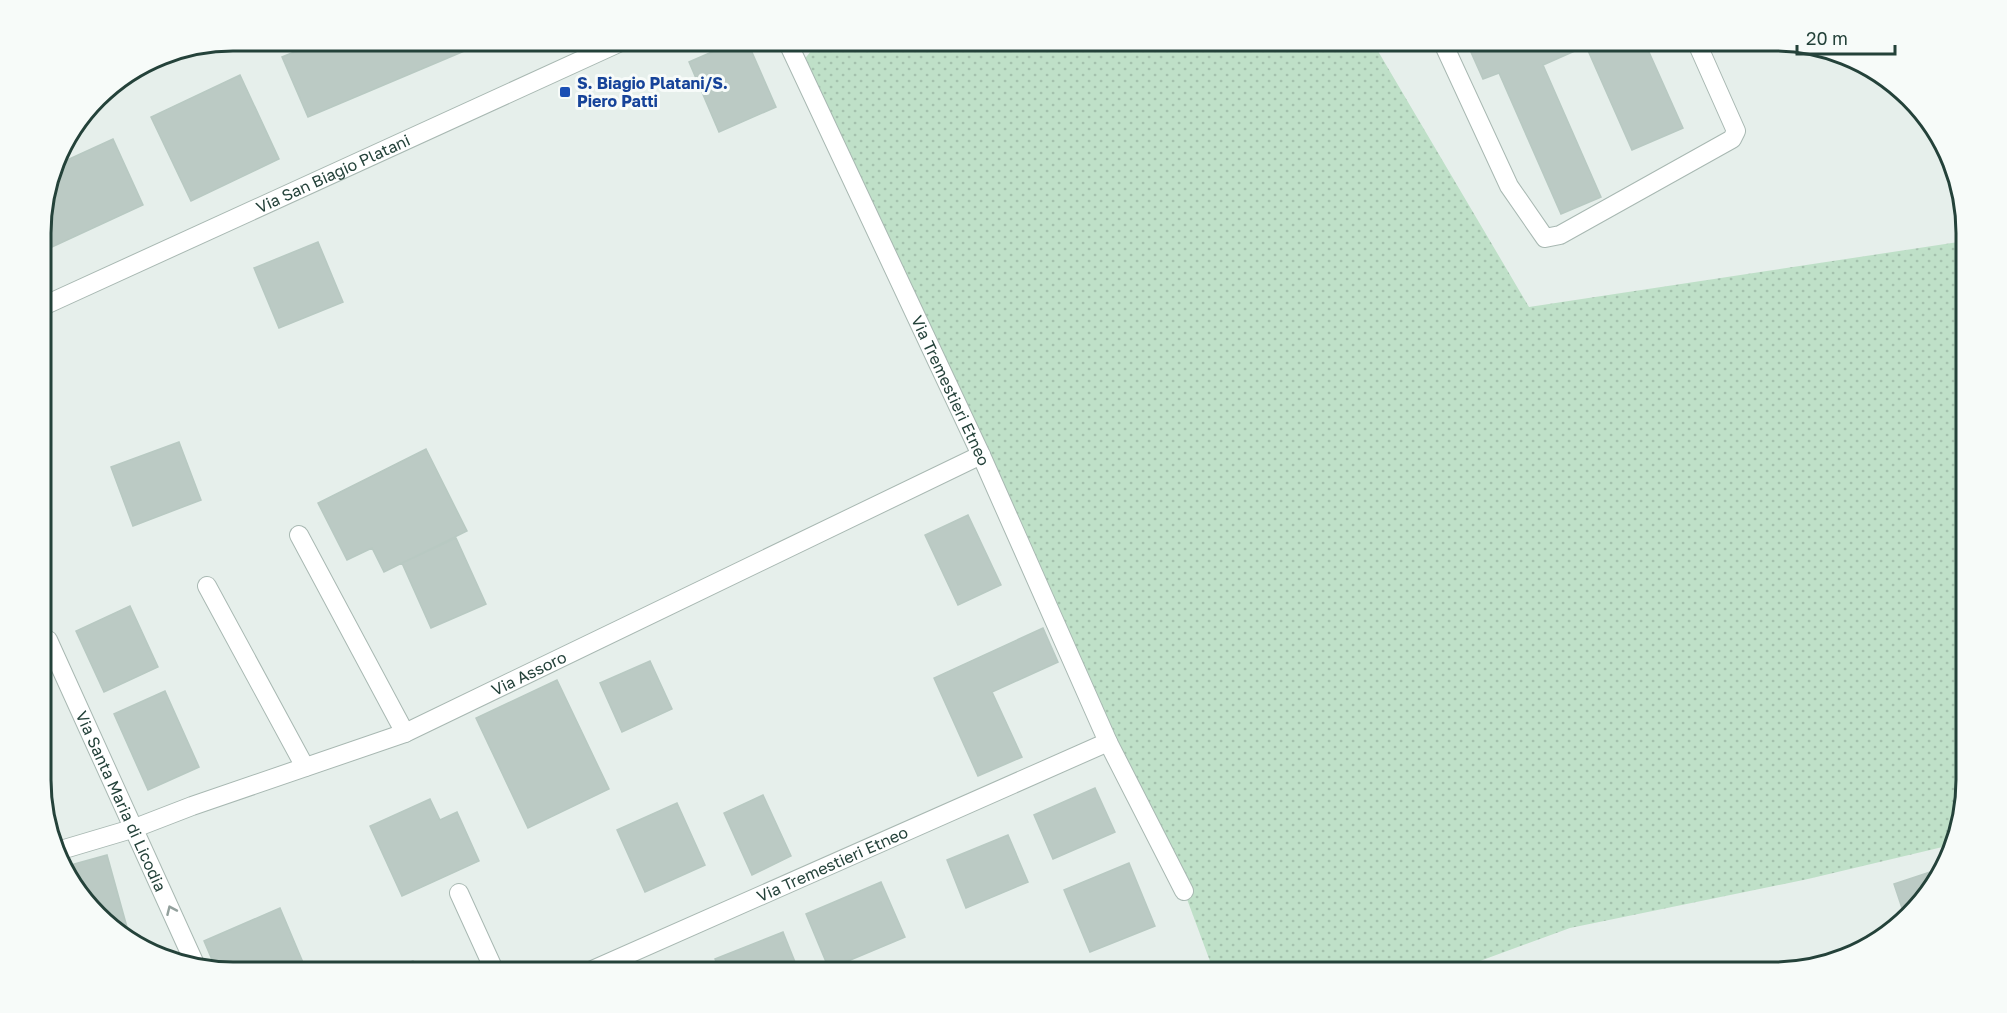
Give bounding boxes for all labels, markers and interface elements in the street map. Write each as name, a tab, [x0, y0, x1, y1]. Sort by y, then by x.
scale bar	[1797, 18, 1894, 56]
text: 20 m	[1806, 27, 1848, 49]
place label: S. Biagio Platani/S. Piero Patti	[577, 73, 728, 111]
marker: S. Biagio Platani/S. Piero Patti	[558, 85, 572, 99]
street label: Via San Biagio Platani	[253, 130, 413, 217]
street label: Via Tremestieri Etneo	[907, 312, 994, 469]
street label: Via Assoro	[488, 647, 570, 700]
street label: Via Santa Maria di Licodia	[72, 708, 171, 895]
street label: Via Tremestieri Etneo	[753, 822, 911, 906]
one-way arrow	[167, 906, 179, 917]

